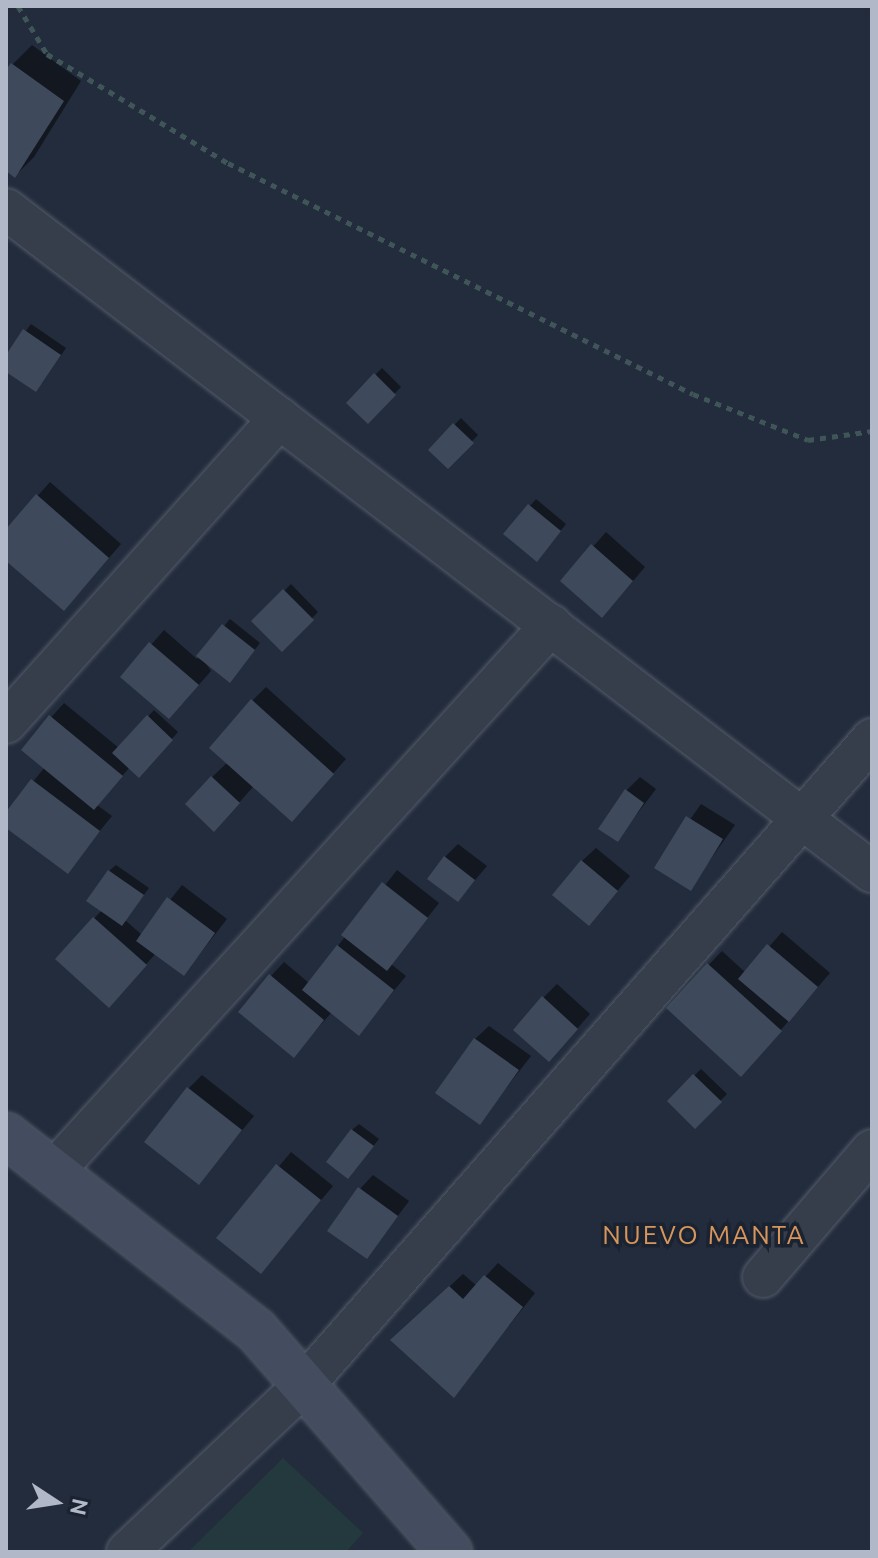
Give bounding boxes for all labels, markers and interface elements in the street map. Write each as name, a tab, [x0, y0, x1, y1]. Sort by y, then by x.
district label: NUEVO MANTA	[602, 1219, 806, 1251]
north arrow	[16, 1462, 96, 1542]
text: N	[66, 1496, 94, 1518]

